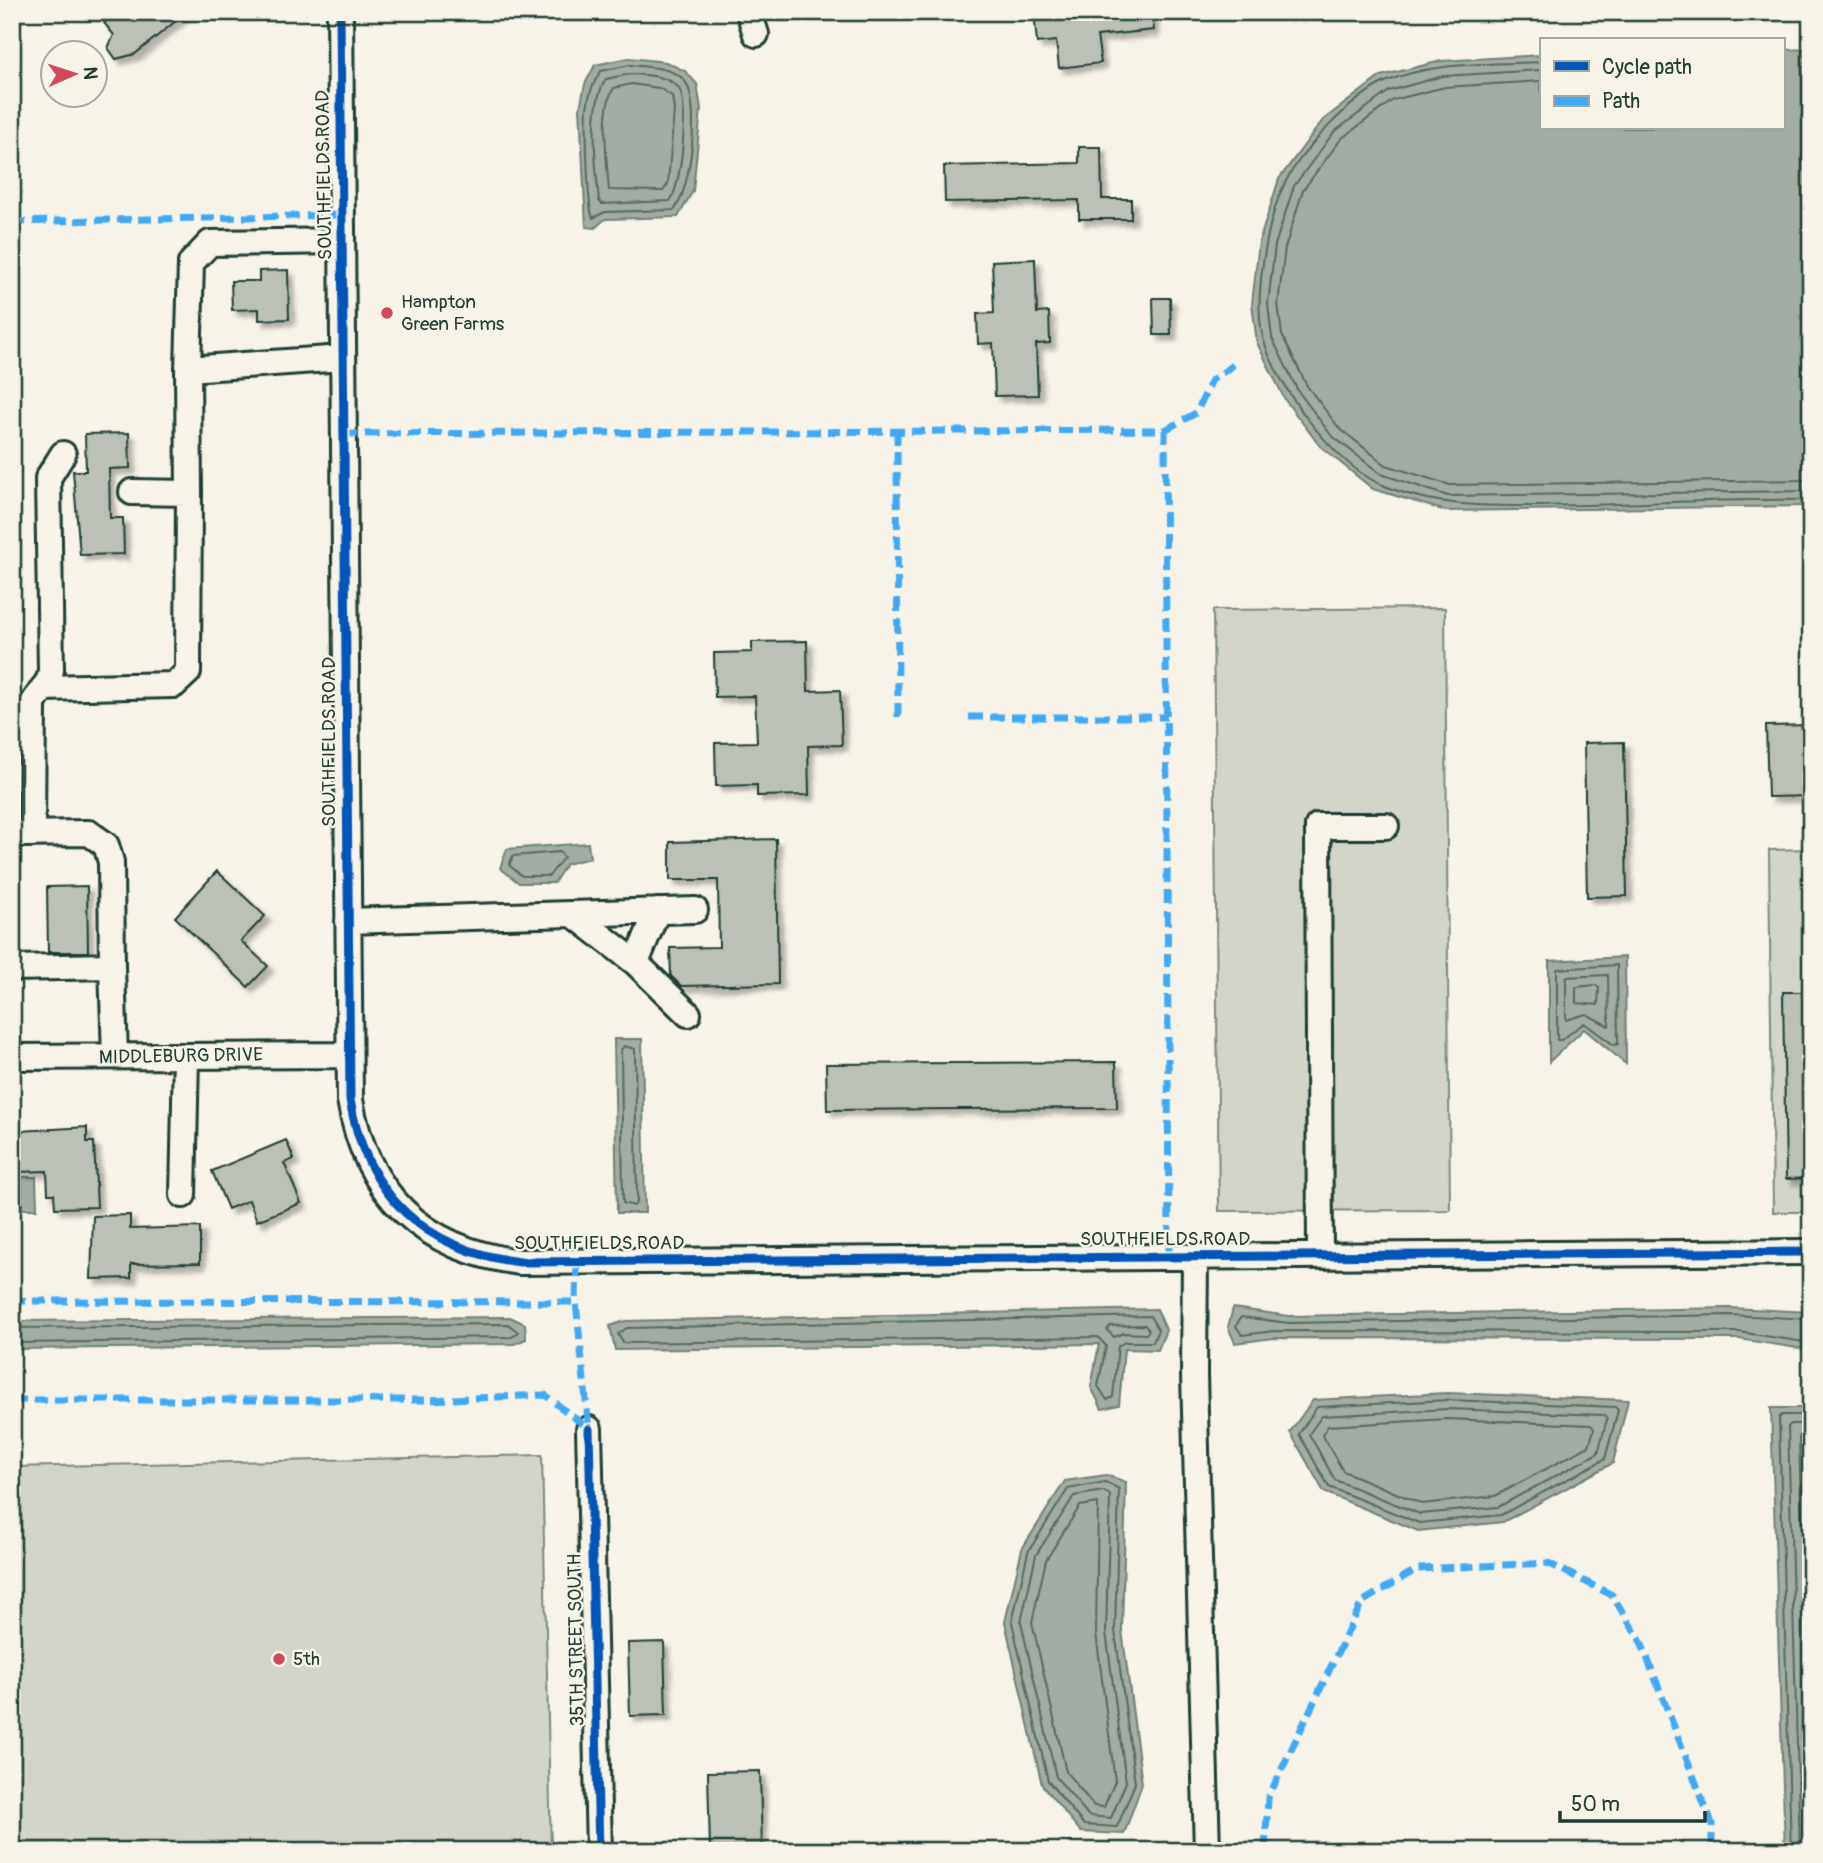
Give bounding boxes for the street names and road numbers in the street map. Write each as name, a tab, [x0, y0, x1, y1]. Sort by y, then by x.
street label: SOUTHFIELDS ROAD	[311, 90, 337, 260]
street label: SOUTHFIELDS ROAD	[317, 657, 341, 827]
street label: MIDDLEBURG DRIVE	[99, 1043, 263, 1069]
street label: SOUTHFIELDS ROAD	[1080, 1227, 1250, 1251]
street label: SOUTHFIELDS ROAD	[514, 1231, 684, 1255]
street label: 35TH STREET SOUTH	[562, 1553, 590, 1727]

